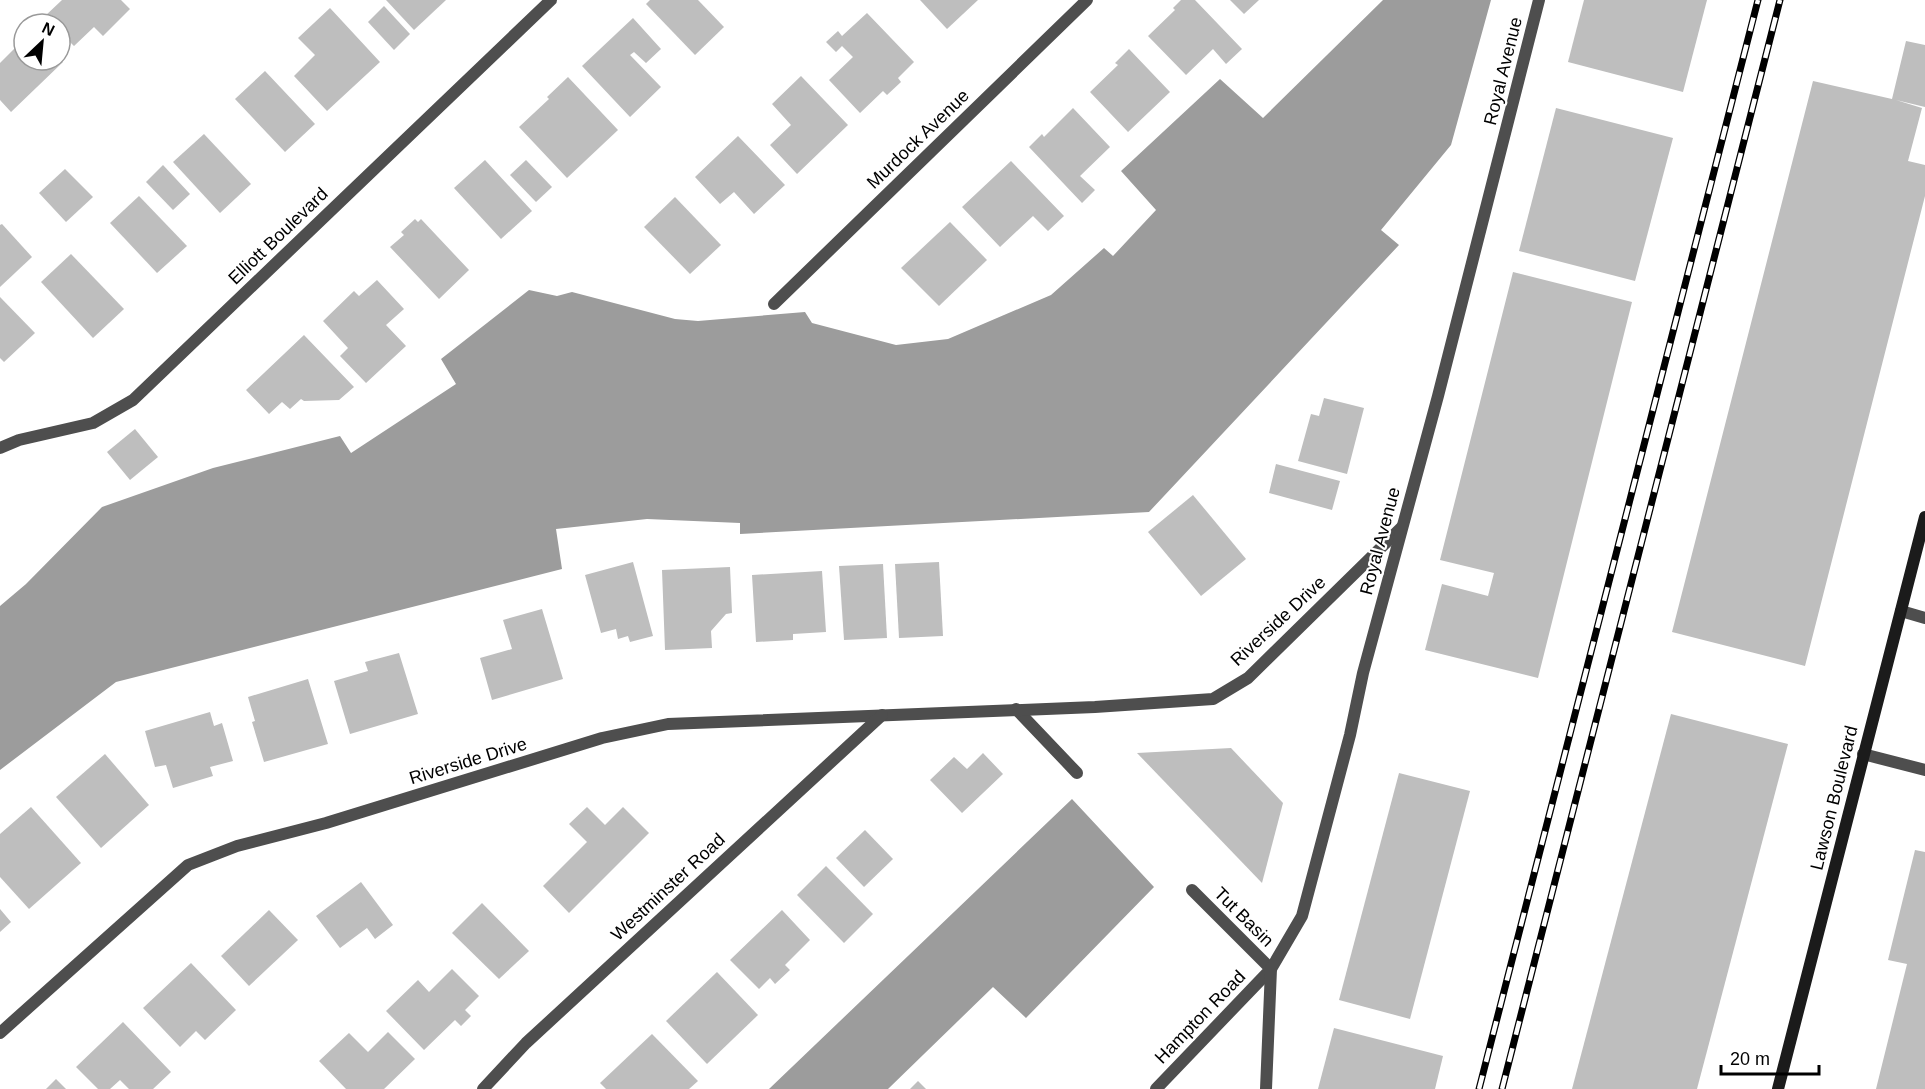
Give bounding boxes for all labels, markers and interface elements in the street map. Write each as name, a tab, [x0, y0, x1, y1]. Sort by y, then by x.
north arrow	[12, 12, 72, 72]
street label: Royal Avenue	[1480, 15, 1526, 127]
text: N	[39, 19, 57, 39]
street label: Murdock Avenue	[863, 85, 973, 193]
street label: Elliott Boulevard	[224, 184, 332, 288]
street label: Royal Avenue	[1356, 485, 1404, 597]
street label: Riverside Drive	[1227, 572, 1329, 670]
street label: Lawson Boulevard	[1806, 724, 1862, 872]
street label: Riverside Drive	[407, 734, 529, 788]
street label: Westminster Road	[607, 829, 729, 945]
street label: Tut Basin	[1210, 883, 1278, 951]
street label: Hampton Road	[1151, 967, 1249, 1067]
scale bar	[1721, 1038, 1818, 1076]
text: 20 m	[1730, 1049, 1770, 1069]

